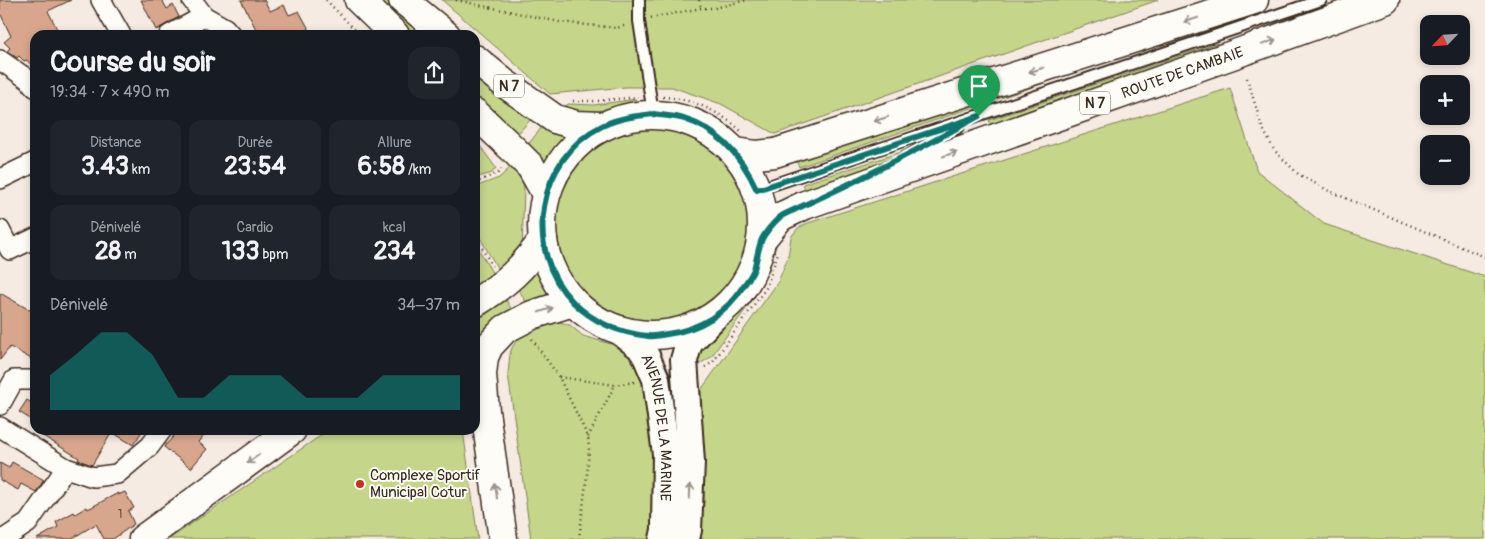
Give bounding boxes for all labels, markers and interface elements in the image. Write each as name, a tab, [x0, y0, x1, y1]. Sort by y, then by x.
north arrow	[1420, 15, 1470, 65]
map controls	[1420, 15, 1470, 185]
one-way arrow	[1183, 16, 1199, 25]
one-way arrow	[1261, 37, 1276, 46]
street label: ROUTE DE CAMBAIE	[1119, 42, 1246, 103]
text: Course du soir	[50, 45, 215, 80]
button: share	[408, 47, 460, 99]
pin	[958, 65, 1000, 116]
one-way arrow	[1028, 65, 1044, 75]
icon: arrive	[965, 72, 993, 100]
road number: N 7	[494, 74, 524, 98]
button: +	[1420, 75, 1470, 125]
text: 19:34 · 7 × 490 m	[50, 82, 169, 102]
road number: N 7	[1080, 92, 1110, 115]
one-way arrow	[874, 115, 889, 124]
text: Distance	[90, 134, 141, 151]
text: Durée	[238, 134, 272, 151]
text: Allure	[377, 134, 412, 151]
button: −	[1420, 135, 1470, 185]
one-way arrow	[942, 149, 958, 158]
text: 3.43	[81, 151, 129, 182]
text: 23:54	[224, 151, 286, 182]
text: 6:58	[357, 151, 405, 182]
text: km	[129, 161, 150, 178]
text: /km	[405, 161, 431, 178]
text: Dénivelé	[90, 219, 141, 236]
text: Cardio	[237, 219, 273, 236]
text: kcal	[383, 219, 406, 236]
text: 28	[95, 236, 121, 267]
text: 133	[222, 236, 259, 267]
text: 234	[373, 236, 415, 267]
text: m	[121, 246, 137, 263]
text: bpm	[259, 246, 288, 263]
text: Dénivelé	[50, 295, 108, 315]
text: 34–37 m	[397, 295, 460, 315]
one-way arrow	[538, 305, 554, 315]
street label: AVENUE DE LA MARINE	[637, 351, 676, 502]
one-way arrow	[246, 454, 260, 464]
place label: Complexe Sportif Municipal Cotur	[370, 466, 480, 502]
marker: Complexe Sportif Municipal Cotur	[354, 478, 366, 490]
one-way arrow	[491, 483, 501, 499]
one-way arrow	[686, 483, 695, 499]
house number: 1	[118, 507, 122, 522]

